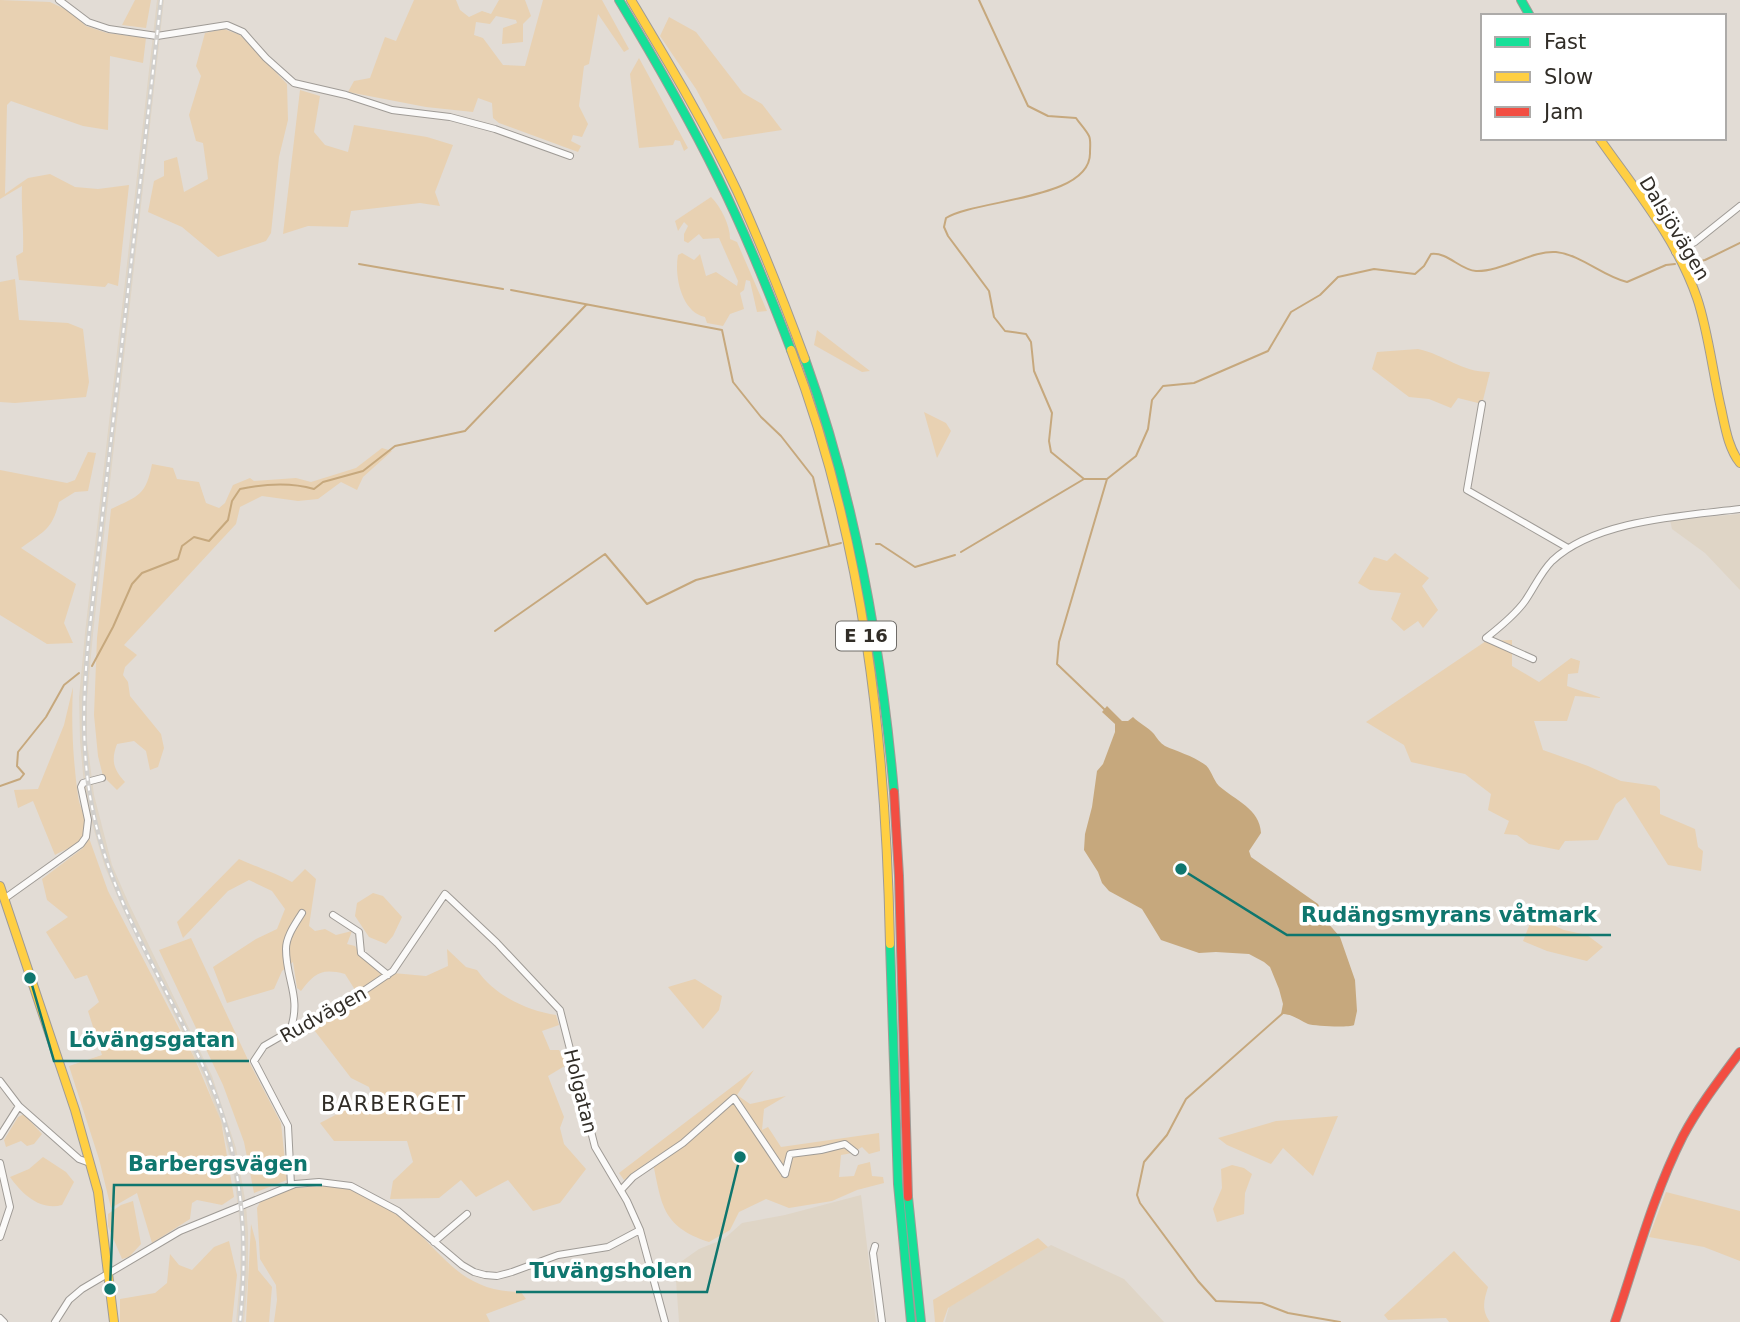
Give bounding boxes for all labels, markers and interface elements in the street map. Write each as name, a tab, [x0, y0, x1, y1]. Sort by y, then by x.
legend	[1481, 14, 1726, 140]
text: Fast	[1544, 30, 1586, 54]
text: Slow	[1544, 65, 1593, 89]
text: Jam	[1542, 100, 1584, 124]
street label: Dalsjövägen	[1635, 172, 1715, 284]
road number: E 16	[836, 622, 896, 650]
callout: Rudängsmyrans våtmark	[1287, 893, 1611, 935]
text: Rudängsmyrans våtmark	[1301, 902, 1598, 927]
street label: Rudvägen	[276, 981, 370, 1047]
callout: Lövängsgatan	[54, 1019, 249, 1061]
text: Lövängsgatan	[69, 1028, 235, 1052]
street label: Holgatan	[560, 1047, 602, 1135]
district label: BARBERGET	[321, 1092, 467, 1116]
callout: Barbergsvägen	[114, 1143, 322, 1185]
text: Barbergsvägen	[128, 1152, 308, 1176]
callout: Tuvängsholen	[516, 1250, 707, 1292]
text: Tuvängsholen	[529, 1259, 693, 1283]

